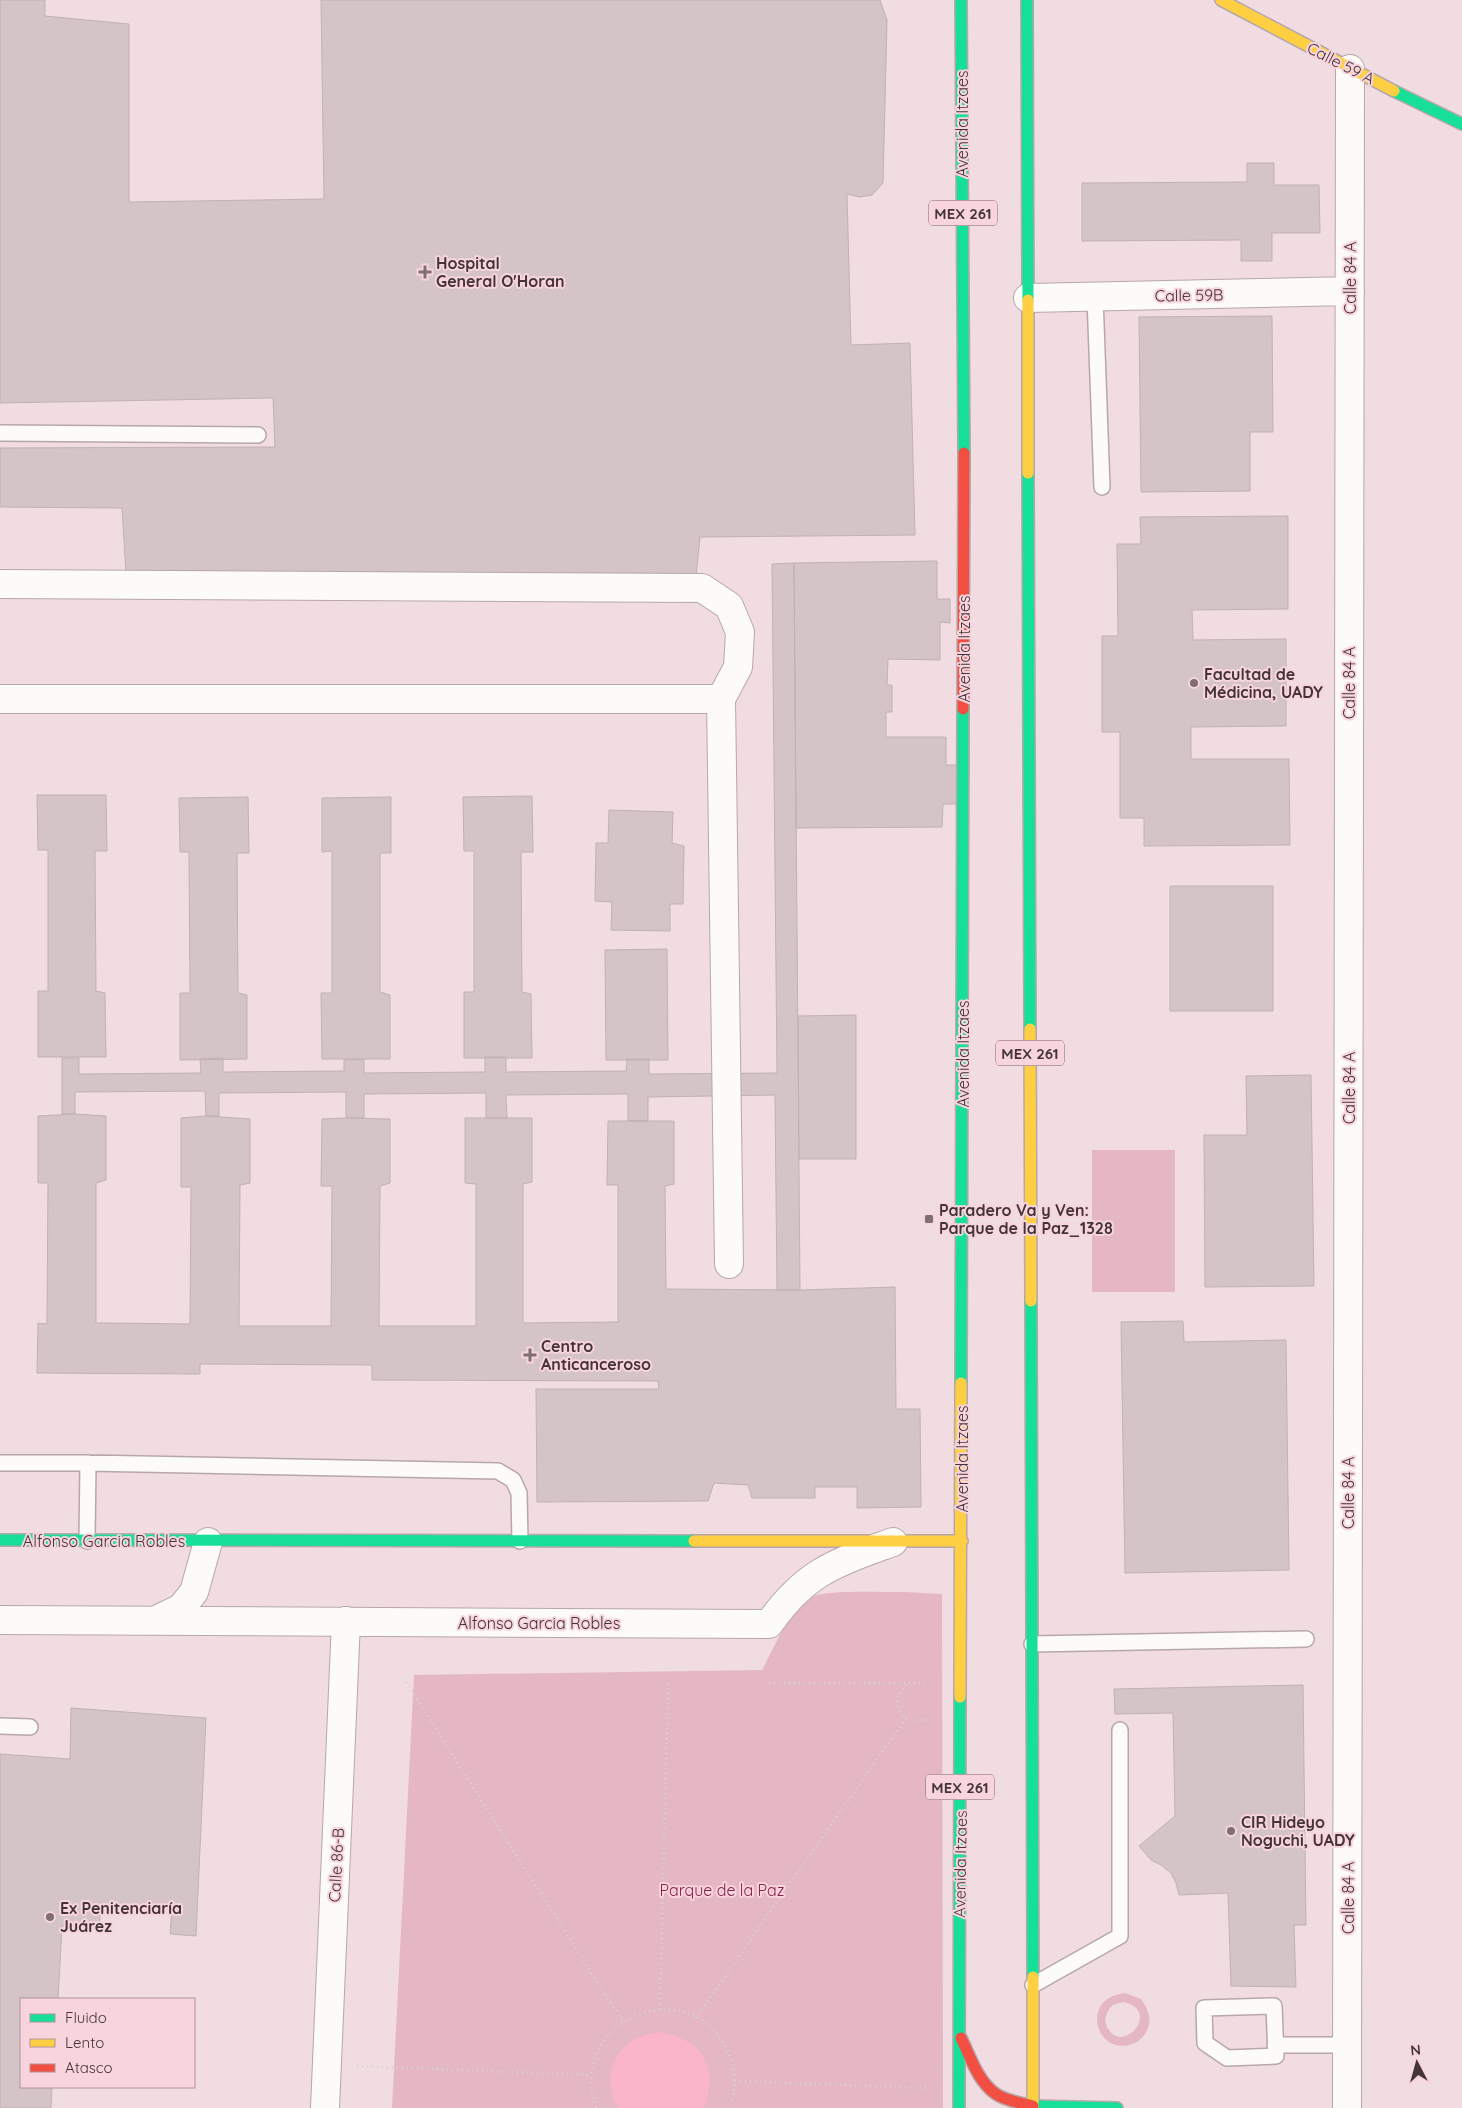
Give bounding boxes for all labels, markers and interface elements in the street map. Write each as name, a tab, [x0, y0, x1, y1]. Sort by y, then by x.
street label: Calle 59 A	[1304, 37, 1378, 89]
street label: Avenida Itzaes	[952, 70, 972, 178]
road number: MEX 261	[929, 200, 997, 226]
street label: Calle 84 A	[1340, 242, 1360, 314]
place label: Hospital General O'Horan	[436, 253, 565, 291]
marker: Hospital General O'Horan	[418, 265, 432, 279]
street label: Calle 59B	[1154, 284, 1224, 306]
street label: Avenida Itzaes	[954, 595, 974, 703]
street label: Calle 84 A	[1339, 647, 1359, 719]
place label: Facultad de Médicina, UADY	[1204, 664, 1323, 702]
marker: Facultad de Médicina, UADY	[1188, 677, 1200, 689]
street label: Avenida Itzaes	[953, 1000, 973, 1108]
road number: MEX 261	[996, 1040, 1064, 1066]
street label: Calle 84 A	[1339, 1052, 1359, 1124]
place label: Paradero Va y Ven: Parque de la Paz_1328	[939, 1200, 1113, 1238]
marker: Paradero Va y Ven: Parque de la Paz_1328	[923, 1213, 935, 1225]
place label: Centro Anticanceroso	[541, 1336, 651, 1374]
marker: Centro Anticanceroso	[523, 1348, 537, 1362]
street label: Avenida Itzaes	[952, 1405, 972, 1513]
street label: Calle 84 A	[1338, 1457, 1358, 1529]
street label: Alfonso Garcia Robles	[23, 1531, 185, 1551]
street label: Alfonso Garcia Robles	[458, 1613, 620, 1633]
road number: MEX 261	[926, 1774, 994, 1800]
street label: Avenida Itzaes	[949, 1810, 971, 1918]
place label: CIR Hideyo Noguchi, UADY	[1241, 1812, 1355, 1850]
marker: CIR Hideyo Noguchi, UADY	[1225, 1825, 1237, 1837]
street label: Calle 86-B	[324, 1827, 348, 1903]
street label: Calle 84 A	[1338, 1862, 1358, 1934]
park label: Parque de la Paz	[660, 1880, 784, 1900]
place label: Ex Penitenciaría Juárez	[60, 1898, 182, 1936]
marker: Ex Penitenciaría Juárez	[44, 1911, 56, 1923]
legend	[20, 1998, 195, 2088]
text: Fluido	[65, 2008, 107, 2027]
text: Lento	[65, 2033, 104, 2052]
north arrow	[1392, 2038, 1442, 2088]
text: N	[1410, 2041, 1422, 2060]
text: Atasco	[65, 2058, 113, 2077]

